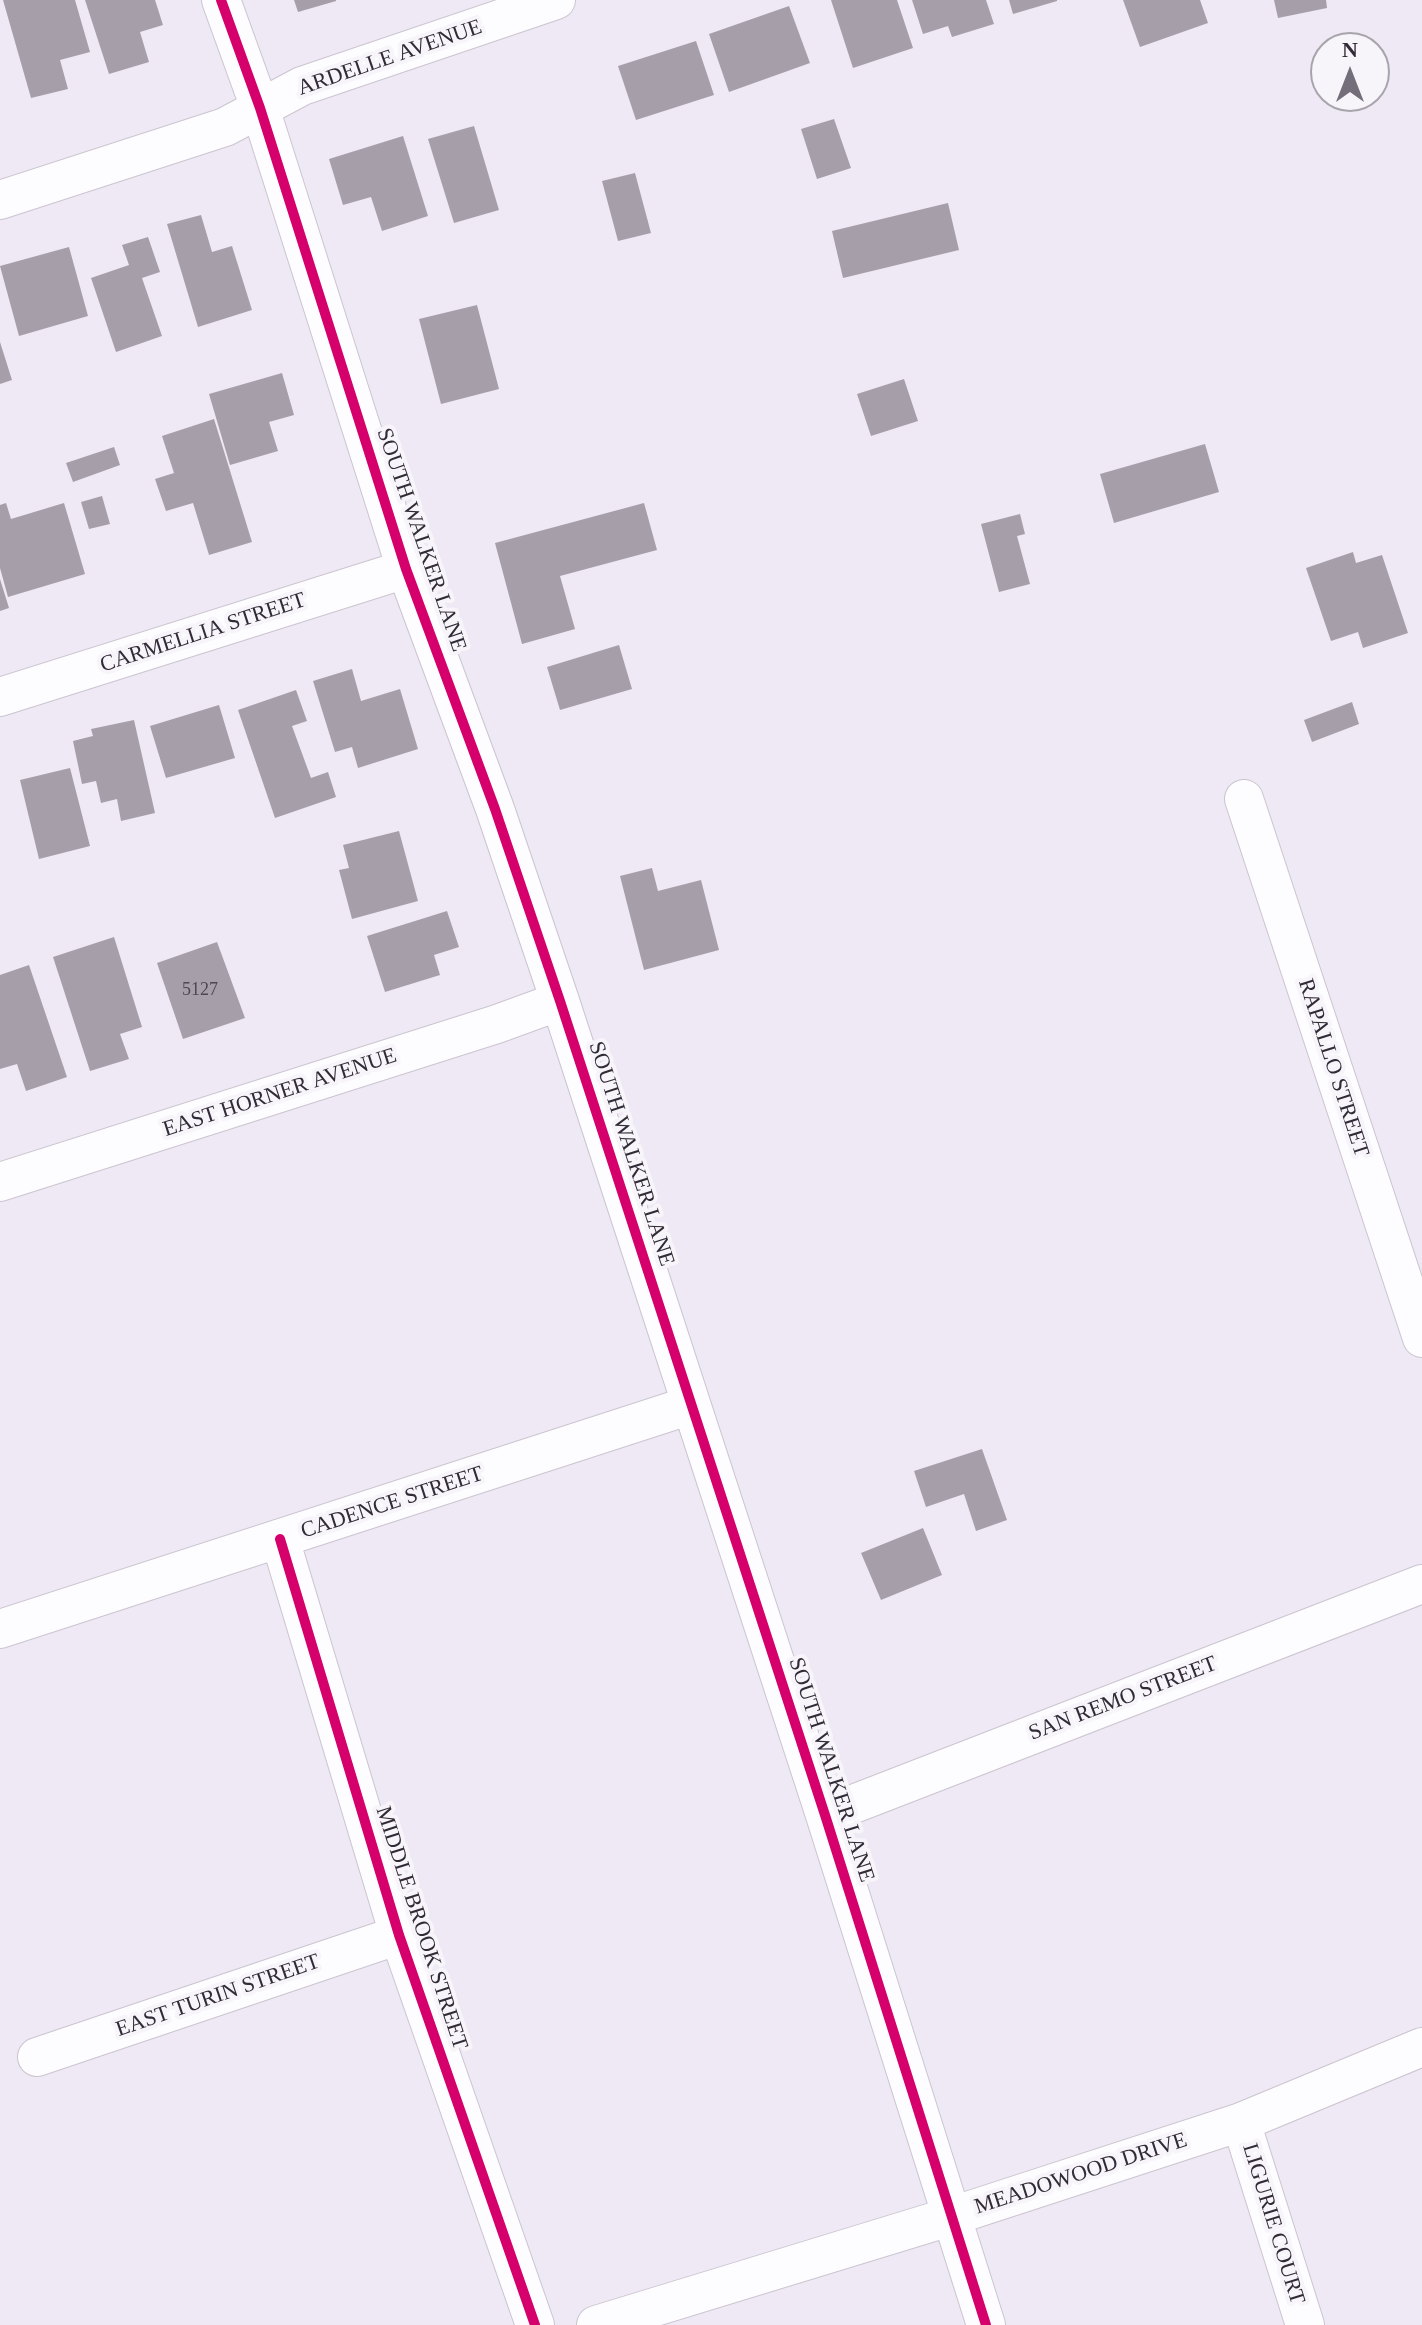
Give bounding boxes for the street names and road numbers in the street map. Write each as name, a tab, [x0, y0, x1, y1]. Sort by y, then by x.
street label: ARDELLE AVENUE	[294, 14, 486, 102]
street label: SOUTH WALKER LANE	[370, 425, 472, 655]
street label: CARMELLIA STREET	[97, 587, 309, 679]
street label: RAPALLO STREET	[1292, 976, 1374, 1160]
street label: SOUTH WALKER LANE	[582, 1038, 680, 1270]
street label: EAST HORNER AVENUE	[160, 1043, 400, 1143]
street label: CADENCE STREET	[298, 1461, 486, 1545]
street label: SAN REMO STREET	[1025, 1651, 1221, 1747]
street label: SOUTH WALKER LANE	[782, 1654, 880, 1886]
street label: MIDDLE BROOK STREET	[369, 1803, 473, 2053]
street label: EAST TURIN STREET	[113, 1949, 323, 2043]
street label: MEADOWOOD DRIVE	[971, 2127, 1191, 2221]
street label: LIGURIE COURT	[1236, 2140, 1310, 2308]

